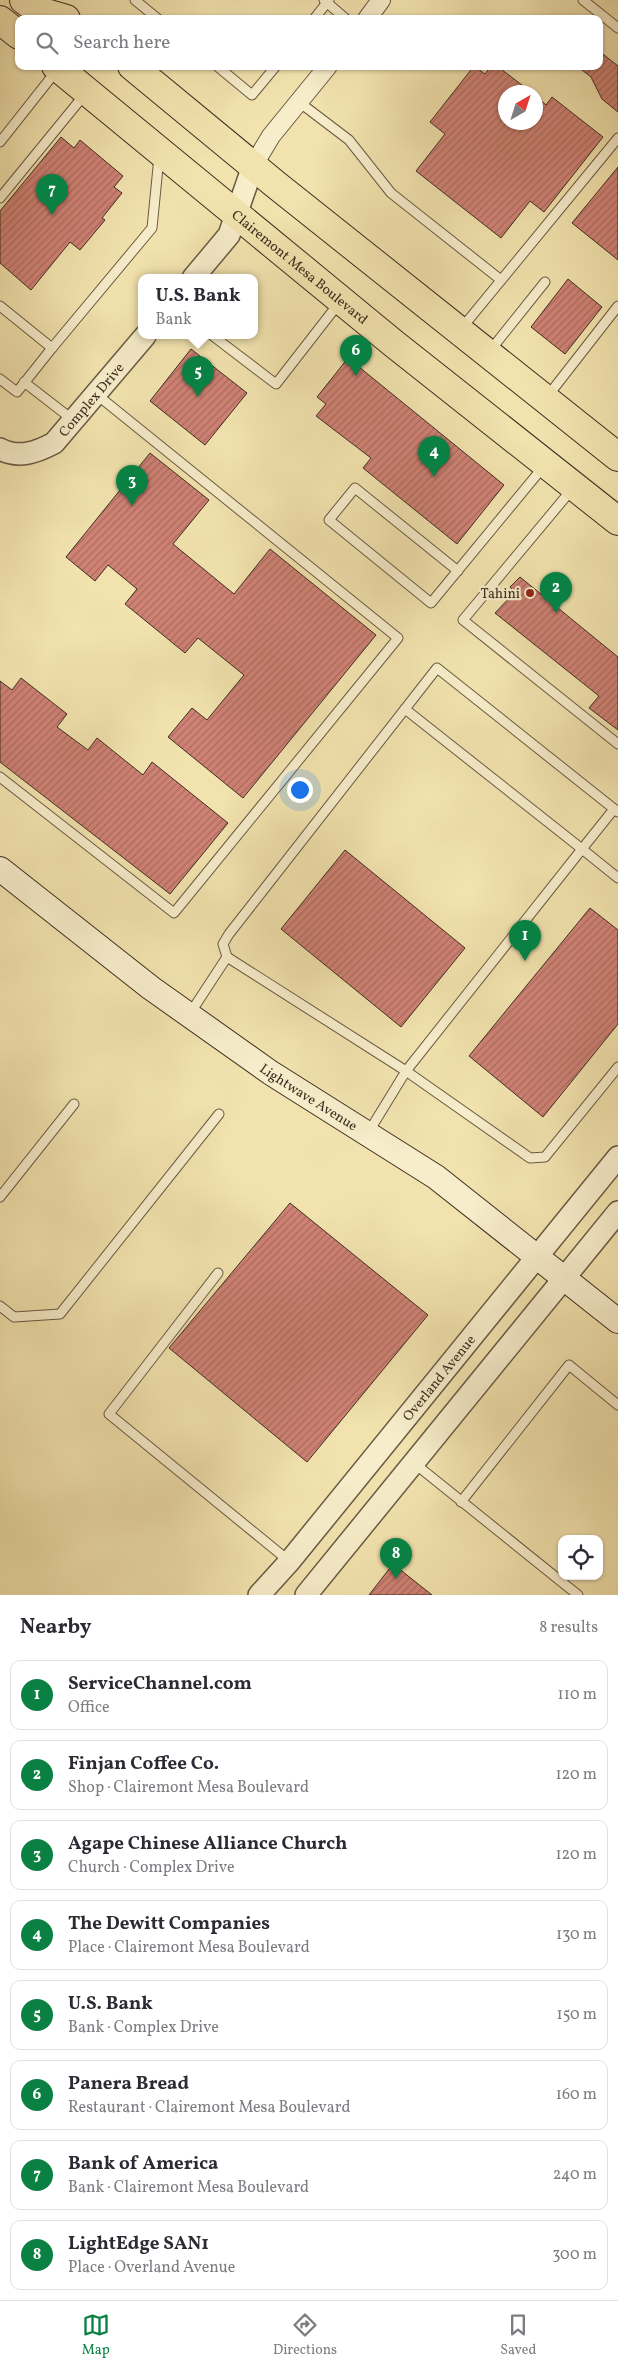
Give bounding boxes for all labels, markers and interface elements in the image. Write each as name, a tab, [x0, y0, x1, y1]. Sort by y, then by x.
search box	[15, 15, 603, 70]
icon: search	[33, 29, 61, 57]
text: Search here	[73, 30, 170, 56]
north arrow	[498, 85, 543, 130]
pin: 7	[36, 174, 68, 215]
street label: Clairemont Mesa Boulevard	[227, 206, 371, 330]
popup	[138, 274, 258, 339]
text: U.S. Bank	[156, 283, 240, 309]
text: Bank	[156, 309, 192, 331]
pin: 6	[340, 335, 372, 376]
pin: 5	[182, 356, 214, 397]
street label: Complex Drive	[55, 359, 129, 442]
pin: 4	[418, 436, 450, 477]
pin: 3	[116, 465, 148, 506]
pin: 2	[540, 572, 572, 613]
place label: Tahini	[481, 585, 520, 604]
marker: Tahini	[524, 587, 536, 599]
your location	[287, 777, 313, 803]
pin: 1	[509, 920, 541, 961]
street label: Lightwave Avenue	[255, 1060, 361, 1136]
street label: Overland Avenue	[399, 1331, 481, 1426]
map controls	[558, 1535, 603, 1580]
button: locate	[558, 1535, 603, 1580]
pin: 8	[380, 1538, 412, 1579]
text: Nearby	[20, 1613, 91, 1642]
text: 8 results	[539, 1617, 598, 1639]
text: ServiceChannel.com	[68, 1671, 252, 1697]
text: 1	[34, 1684, 40, 1706]
text: 110 m	[558, 1684, 597, 1706]
text: Office	[68, 1697, 110, 1719]
text: Finjan Coffee Co.	[68, 1751, 219, 1777]
text: 2	[33, 1764, 41, 1786]
text: 120 m	[555, 1764, 597, 1786]
text: Shop · Clairemont Mesa Boulevard	[68, 1777, 309, 1799]
text: Agape Chinese Alliance Church	[68, 1831, 347, 1857]
text: 3	[33, 1844, 41, 1866]
text: 120 m	[555, 1844, 597, 1866]
text: Church · Complex Drive	[68, 1857, 235, 1879]
text: The Dewitt Companies	[68, 1911, 270, 1937]
text: 4	[32, 1924, 42, 1946]
text: 130 m	[556, 1924, 597, 1946]
text: Place · Clairemont Mesa Boulevard	[68, 1937, 310, 1959]
text: U.S. Bank	[68, 1991, 153, 2017]
text: 5	[33, 2004, 41, 2026]
text: 150 m	[556, 2004, 597, 2026]
text: Bank · Complex Drive	[68, 2017, 219, 2039]
text: Panera Bread	[68, 2071, 189, 2097]
text: 6	[33, 2084, 41, 2106]
text: 160 m	[556, 2084, 597, 2106]
text: Restaurant · Clairemont Mesa Boulevard	[68, 2097, 350, 2119]
text: Bank of America	[68, 2151, 218, 2177]
text: 7	[33, 2164, 41, 2186]
text: 240 m	[553, 2164, 597, 2186]
text: Bank · Clairemont Mesa Boulevard	[68, 2177, 309, 2199]
text: LightEdge SAN1	[68, 2231, 209, 2257]
text: 8	[33, 2244, 41, 2266]
text: 300 m	[552, 2244, 597, 2266]
text: Place · Overland Avenue	[68, 2257, 235, 2279]
tab: Map	[82, 2311, 110, 2360]
tab: Directions	[273, 2311, 337, 2360]
tab: Saved	[500, 2311, 536, 2360]

